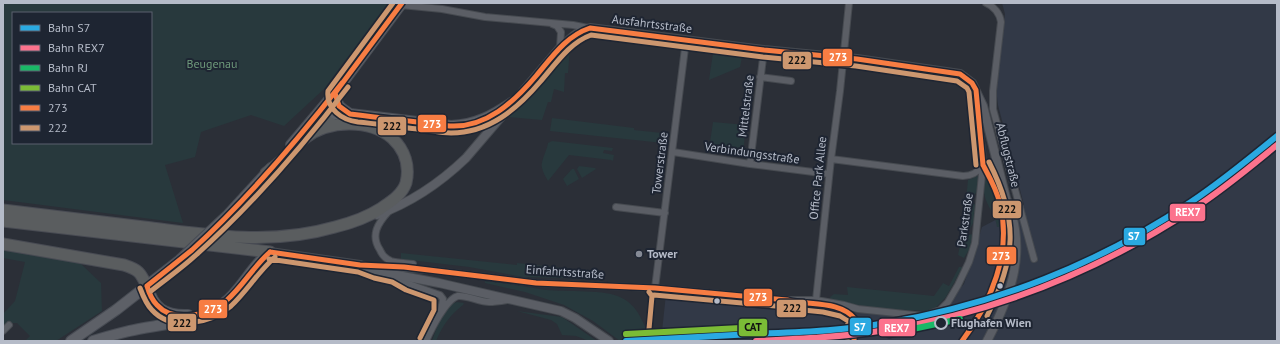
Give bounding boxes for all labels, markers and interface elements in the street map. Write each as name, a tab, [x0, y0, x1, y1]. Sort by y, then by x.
street label: Ausfahrtsstraße	[611, 11, 693, 36]
legend	[12, 12, 152, 144]
text: Bahn S7	[48, 20, 90, 35]
text: Bahn REX7	[48, 40, 105, 55]
line badge: 273	[822, 48, 853, 67]
text: 273	[829, 50, 847, 64]
line badge: 222	[782, 51, 812, 70]
text: 222	[788, 53, 806, 67]
park label: Beugenau	[186, 56, 238, 71]
text: Bahn RJ	[48, 60, 88, 75]
street label: Mittelstraße	[734, 74, 757, 138]
text: Bahn CAT	[48, 80, 97, 95]
text: 273	[48, 100, 68, 115]
line badge: 273	[417, 114, 447, 133]
line badge: 222	[377, 116, 407, 136]
text: 273	[423, 117, 441, 131]
text: 222	[383, 119, 401, 133]
text: 222	[48, 120, 68, 135]
street label: Abflugstraße	[993, 121, 1024, 189]
street label: Towerstraße	[648, 131, 671, 195]
street label: Office Park Allee	[806, 136, 829, 220]
street label: Verbindungsstraße	[703, 138, 801, 167]
street label: Parkstraße	[953, 192, 976, 248]
line badge: 222	[992, 200, 1022, 219]
text: 222	[998, 202, 1016, 216]
line badge: REX7	[1169, 203, 1206, 222]
text: REX7	[1175, 205, 1201, 219]
line badge: S7	[1123, 227, 1146, 246]
text: S7	[1128, 229, 1140, 243]
place label: Tower	[647, 246, 678, 261]
line badge: 273	[986, 246, 1017, 265]
marker: Tower	[634, 249, 644, 259]
text: 273	[992, 249, 1010, 263]
street label: Einfahrtsstraße	[525, 261, 605, 282]
unlabelled marker	[995, 281, 1005, 291]
line badge: 273	[743, 288, 773, 307]
text: 273	[749, 290, 767, 304]
unlabelled marker	[712, 296, 722, 306]
line badge: 273	[198, 299, 228, 319]
line badge: 222	[776, 299, 807, 318]
text: 222	[783, 301, 801, 315]
text: 273	[204, 302, 222, 316]
line badge: 222	[167, 313, 197, 332]
place label: Flughafen Wien	[951, 315, 1031, 330]
text: 222	[173, 316, 191, 330]
marker: Flughafen Wien	[934, 316, 948, 330]
line badge: S7	[849, 317, 872, 336]
line badge: CAT	[738, 318, 768, 337]
line badge: REX7	[878, 318, 916, 337]
text: CAT	[744, 320, 763, 334]
text: S7	[854, 320, 866, 334]
text: REX7	[884, 321, 910, 335]

